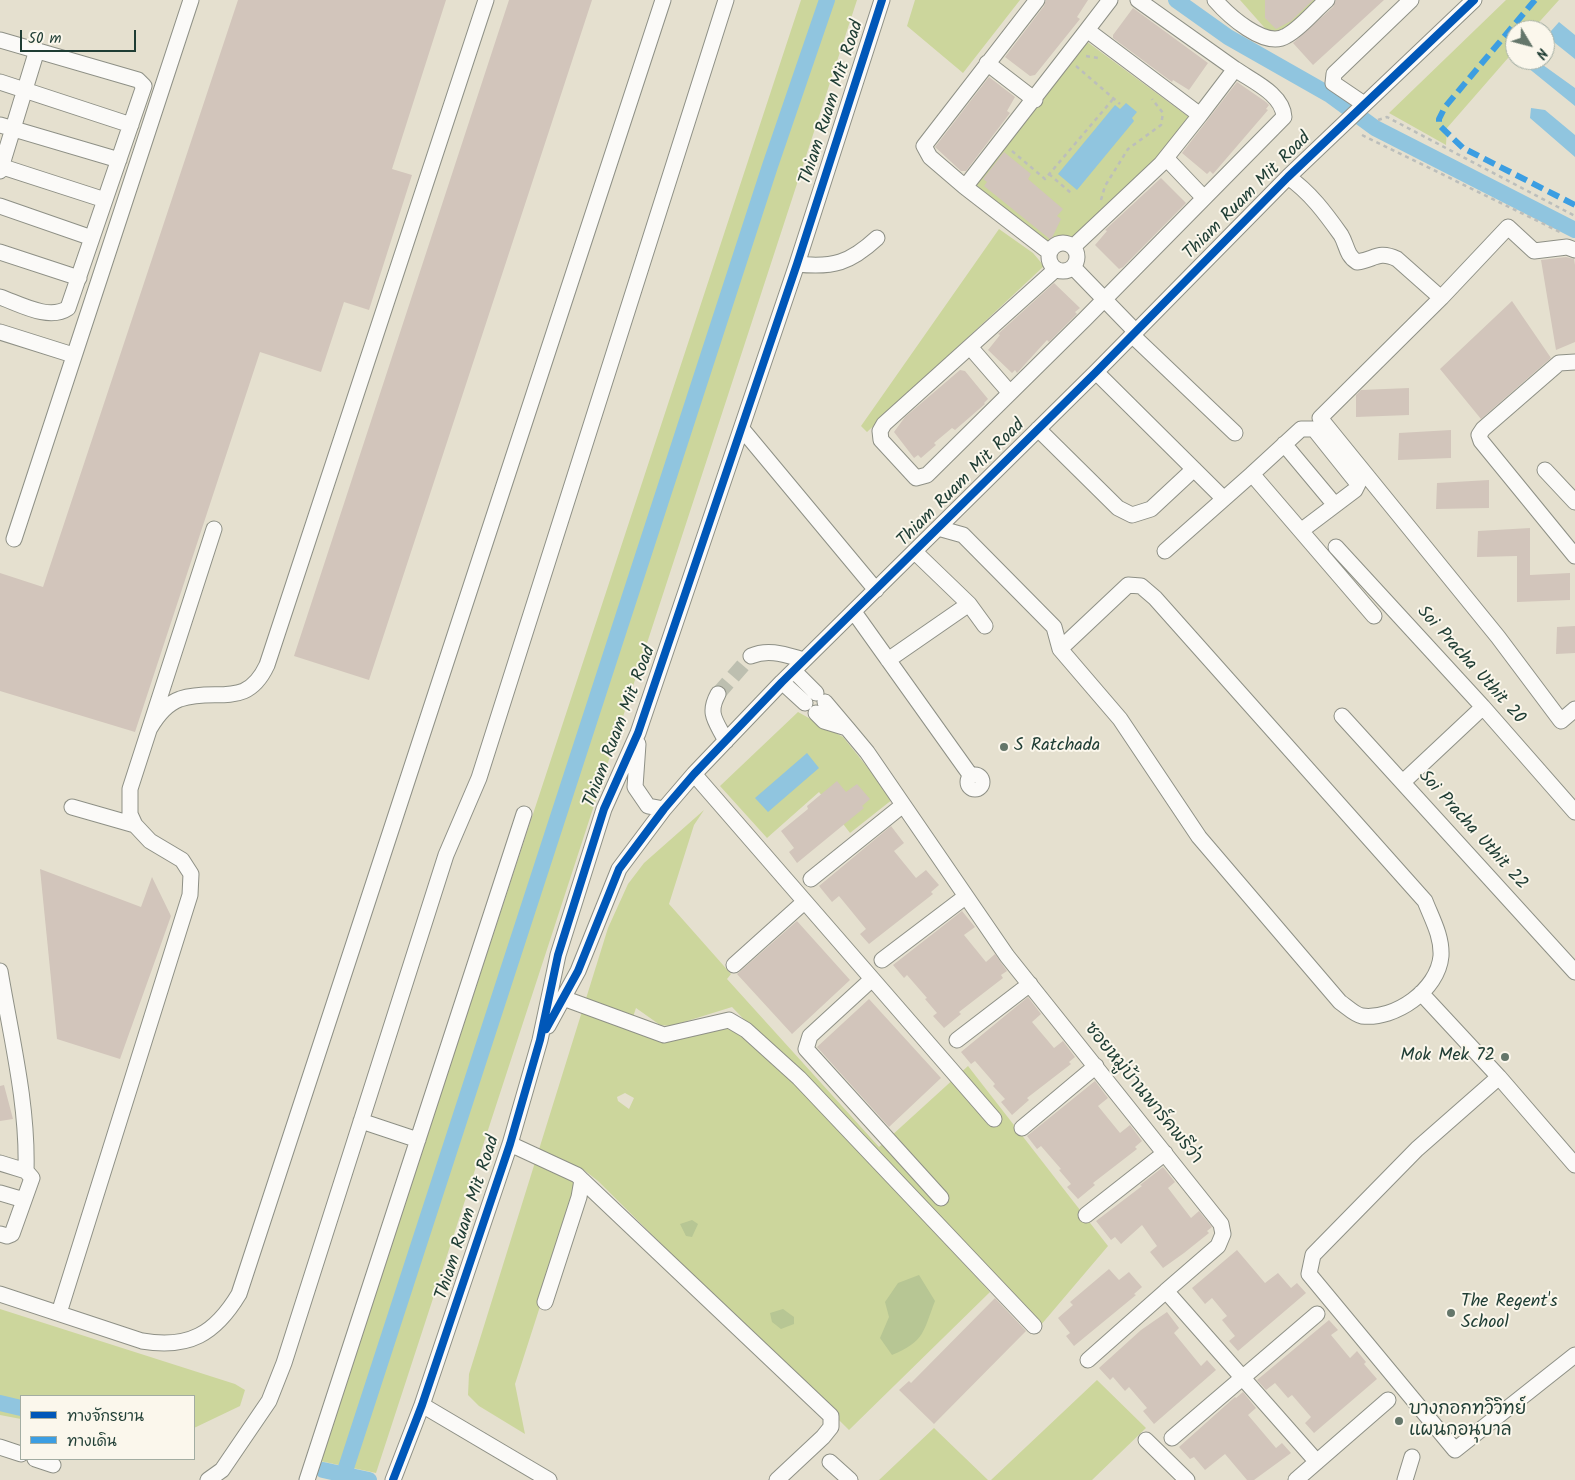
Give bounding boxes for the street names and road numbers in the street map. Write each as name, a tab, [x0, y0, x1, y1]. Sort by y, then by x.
street label: Thiam Ruam Mit Road	[796, 18, 870, 188]
street label: Thiam Ruam Mit Road	[1180, 129, 1316, 265]
street label: Thiam Ruam Mit Road	[894, 416, 1030, 552]
street label: Soi Pracha Uthit 20	[1411, 602, 1529, 730]
street label: Thiam Ruam Mit Road	[580, 643, 662, 811]
street label: Soi Pracha Uthit 22	[1413, 767, 1531, 895]
street label: ซอยหมู่บ้านพาร์คพรีว่า	[1078, 1019, 1206, 1169]
street label: Thiam Ruam Mit Road	[432, 1133, 506, 1303]

